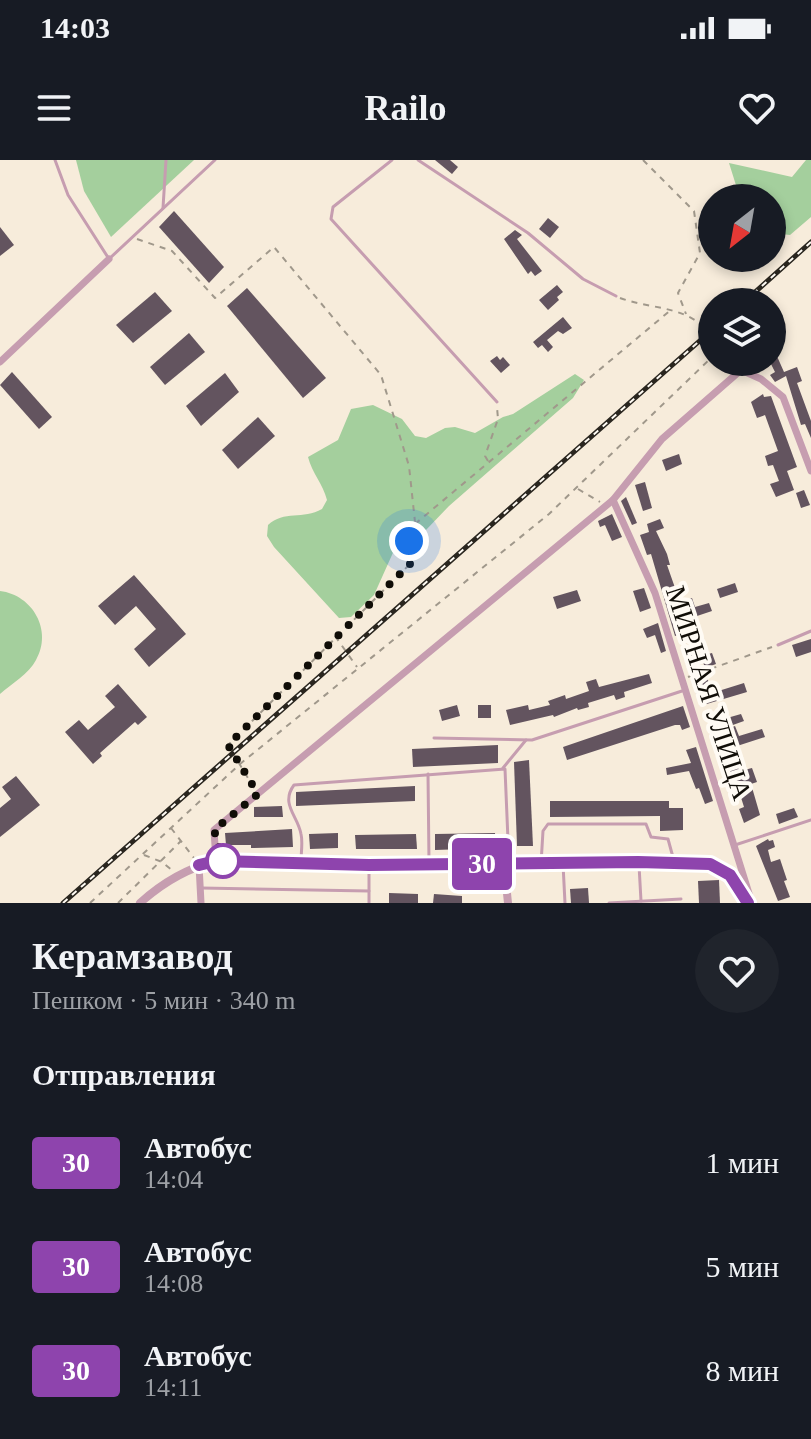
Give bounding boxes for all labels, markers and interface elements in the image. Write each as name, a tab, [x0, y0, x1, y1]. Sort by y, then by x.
text: 14:03	[40, 11, 110, 44]
icon: menu	[32, 86, 76, 130]
icon: heart	[735, 86, 779, 130]
text: Railo	[364, 88, 447, 128]
north arrow	[698, 184, 786, 272]
map controls	[698, 184, 786, 376]
button: layers	[698, 288, 786, 376]
your location	[389, 521, 429, 561]
street label: МИРНАЯ УЛИЦА	[660, 582, 758, 805]
line badge: 30	[446, 838, 518, 890]
unlabelled marker	[206, 844, 240, 878]
text: 30	[468, 848, 496, 879]
button: heart	[695, 929, 779, 1013]
text: Керамзавод	[32, 935, 233, 977]
text: Пешком · 5 мин · 340 m	[32, 986, 295, 1015]
text: Отправления	[32, 1058, 216, 1091]
text: Автобус	[144, 1131, 252, 1164]
text: 1 мин	[705, 1146, 779, 1179]
text: 30	[62, 1147, 90, 1178]
text: 14:04	[144, 1165, 203, 1194]
text: Автобус	[144, 1235, 252, 1268]
text: 5 мин	[705, 1250, 779, 1283]
text: 30	[62, 1251, 90, 1282]
text: 14:08	[144, 1269, 203, 1298]
text: Автобус	[144, 1339, 252, 1372]
text: 8 мин	[705, 1354, 779, 1387]
text: 30	[62, 1355, 90, 1386]
text: 14:11	[144, 1373, 202, 1402]

